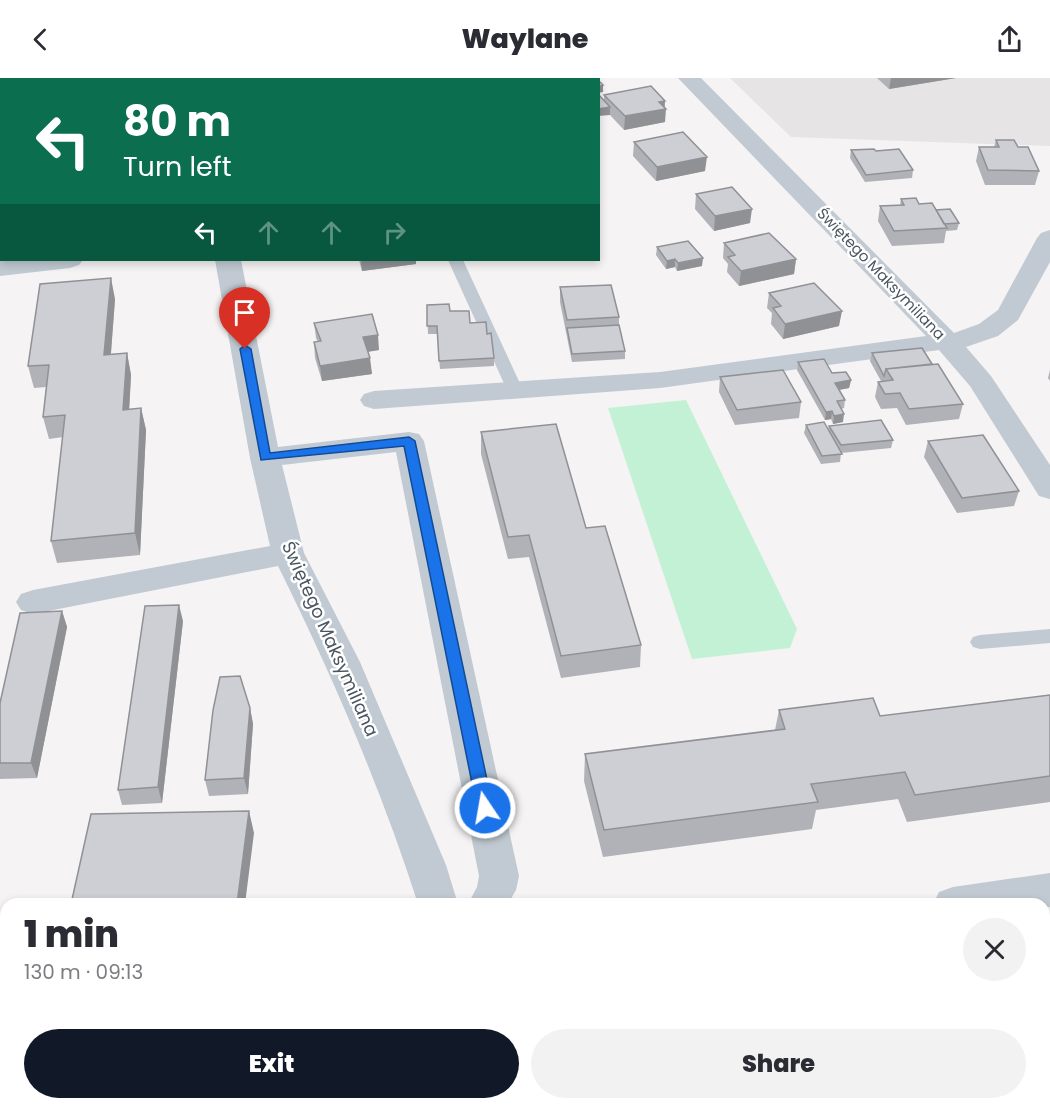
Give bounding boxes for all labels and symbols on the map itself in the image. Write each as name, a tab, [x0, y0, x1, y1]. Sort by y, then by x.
street label: Świętego Maksymiliana	[813, 203, 950, 344]
pin	[219, 287, 270, 349]
street label: Świętego Maksymiliana	[276, 537, 385, 740]
position arrow	[453, 776, 517, 840]

